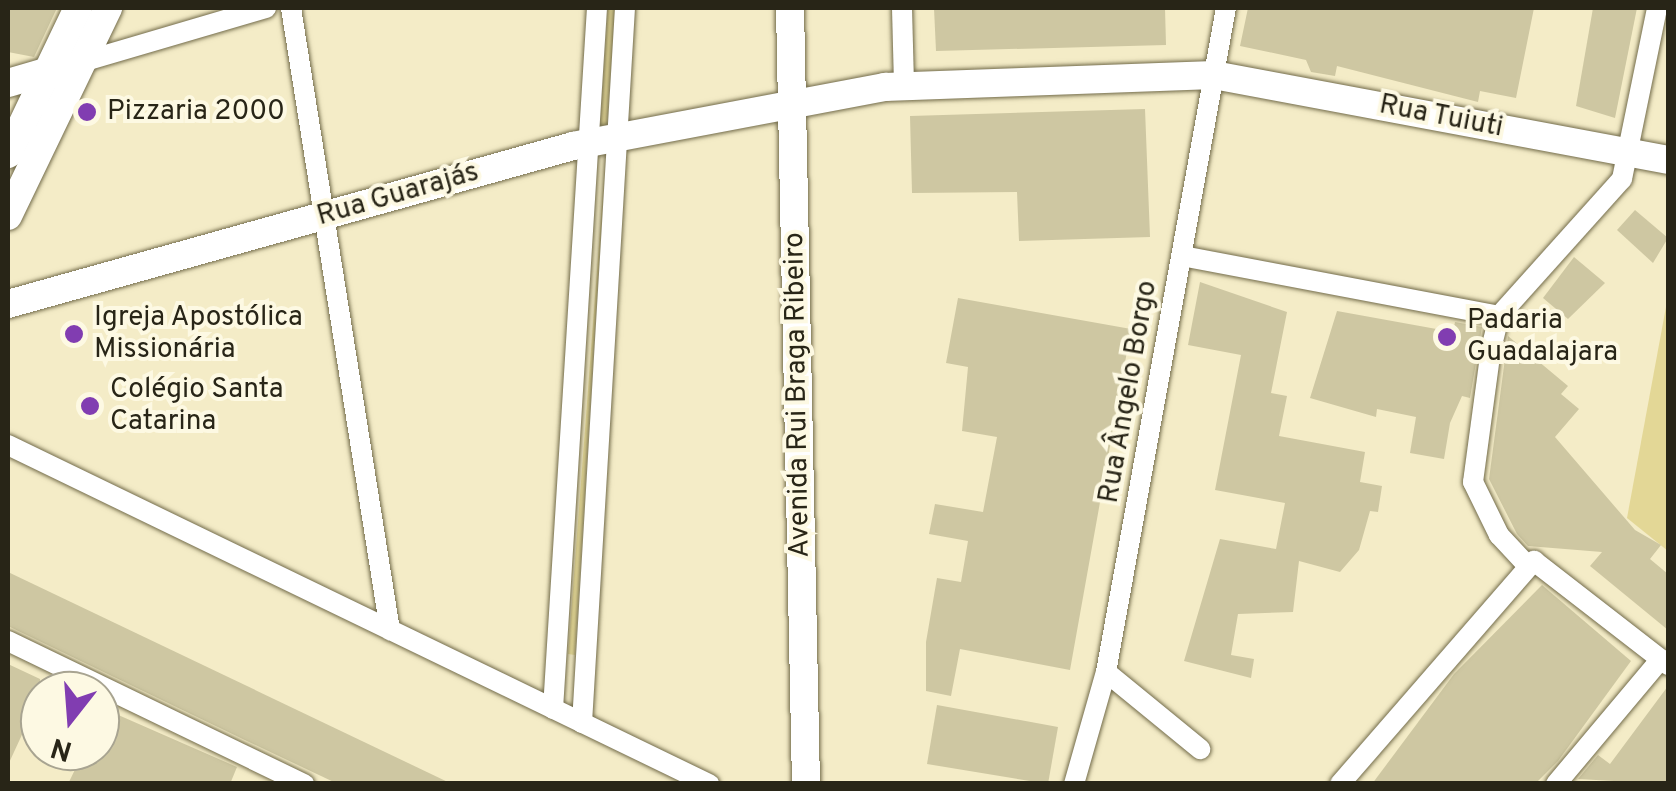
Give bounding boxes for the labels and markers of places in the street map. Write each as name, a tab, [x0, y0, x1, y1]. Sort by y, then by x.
place label: Pizzaria 2000	[107, 95, 285, 129]
marker: Pizzaria 2000	[76, 101, 98, 123]
place label: Igreja Apostólica Missionária	[94, 301, 304, 367]
place label: Padaria Guadalajara	[1467, 304, 1618, 370]
marker: Igreja Apostólica Missionária	[63, 323, 85, 345]
marker: Padaria Guadalajara	[1436, 326, 1458, 348]
place label: Colégio Santa Catarina	[110, 373, 284, 439]
marker: Colégio Santa Catarina	[79, 395, 101, 417]

